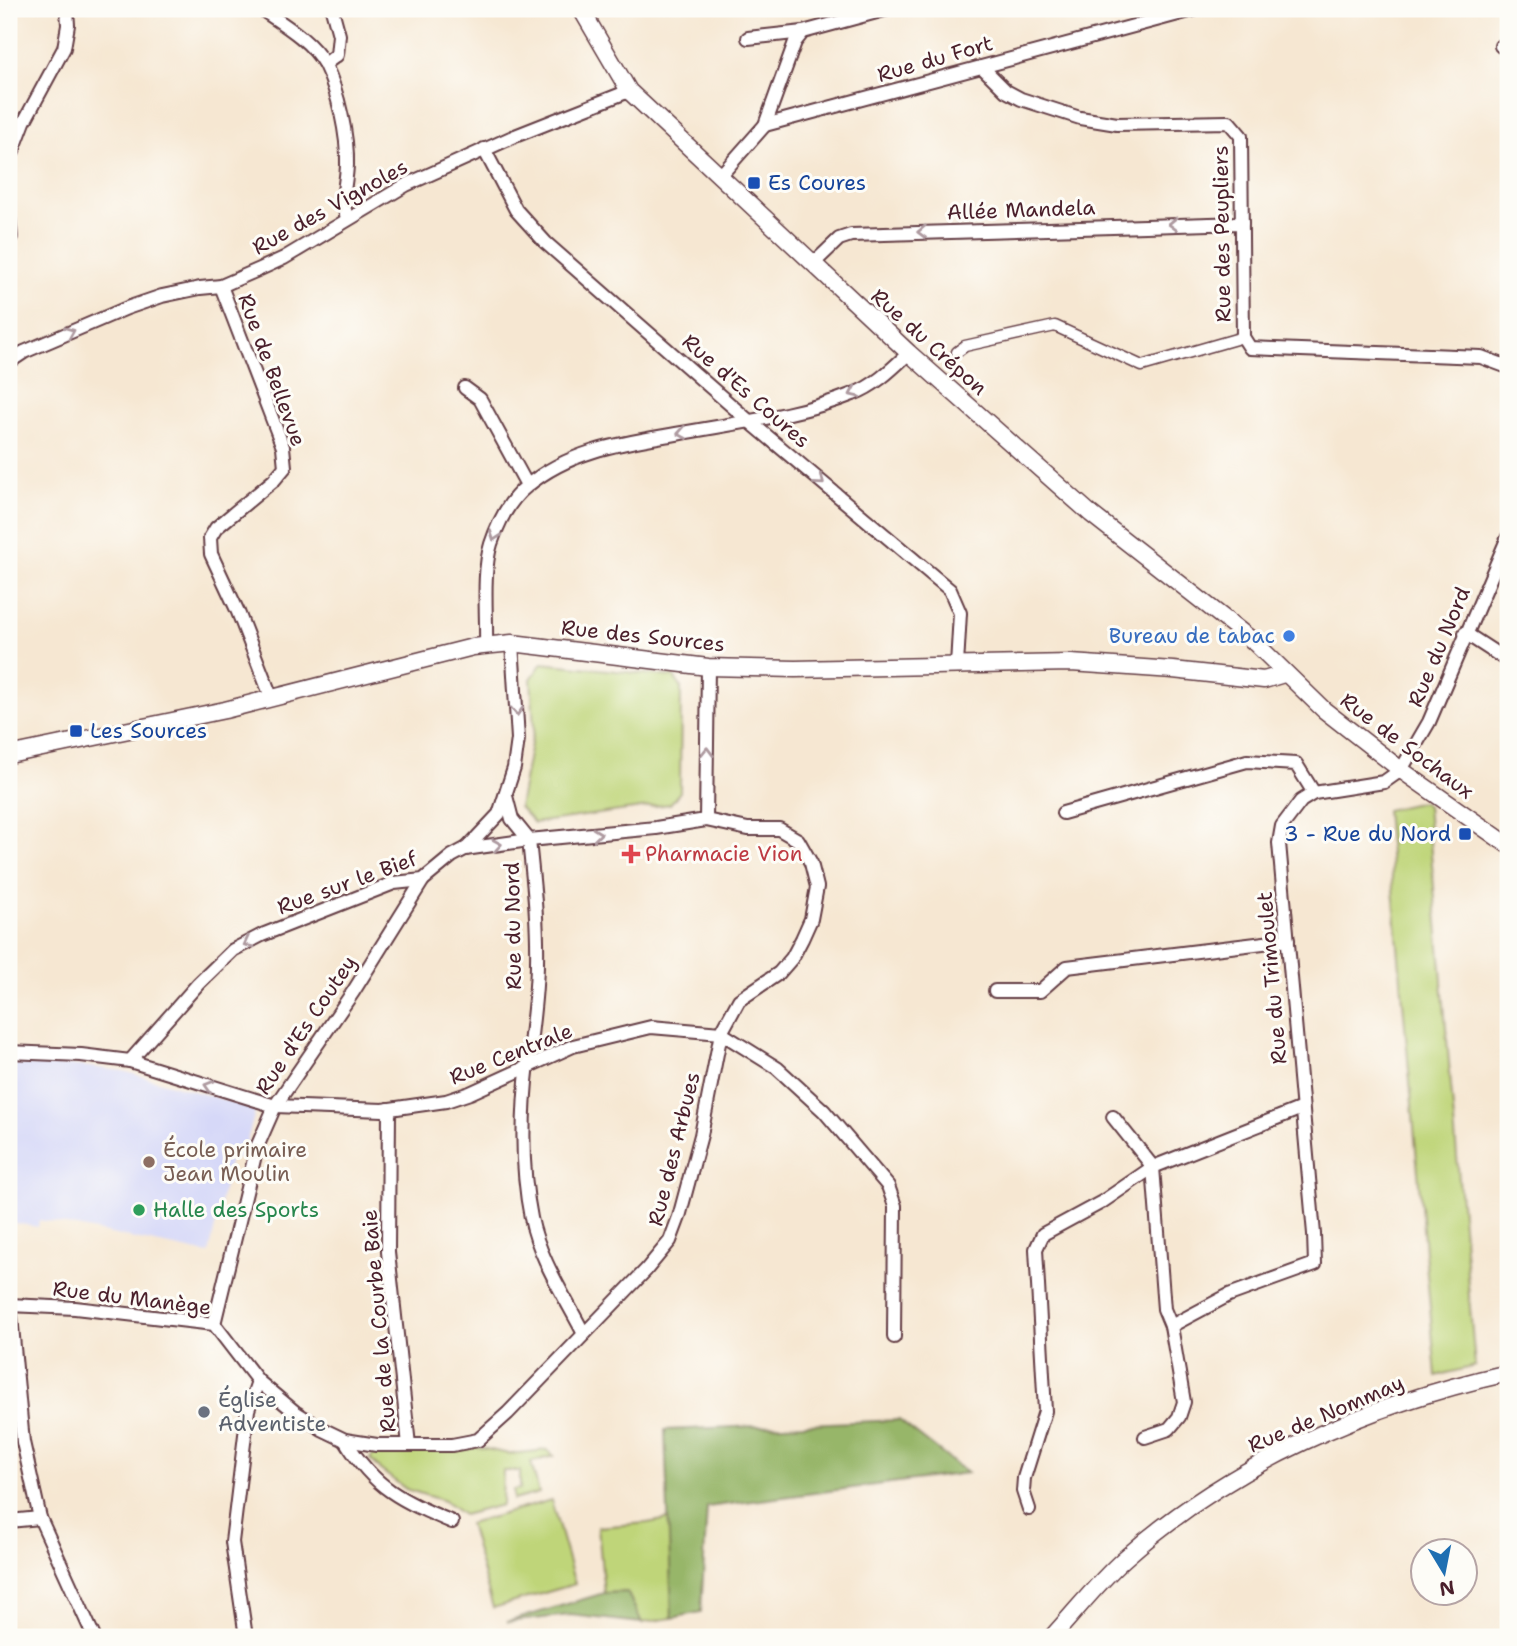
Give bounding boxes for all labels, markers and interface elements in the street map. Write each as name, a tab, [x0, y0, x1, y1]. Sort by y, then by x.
street label: Rue du Fort	[874, 29, 996, 89]
street label: Rue des Peupliers	[1206, 145, 1238, 323]
street label: Rue des Vignoles	[247, 153, 413, 261]
place label: Es Coures	[768, 169, 866, 197]
marker: Es Coures	[746, 175, 762, 191]
street label: Allée Mandela	[946, 193, 1096, 227]
one-way arrow	[1168, 217, 1179, 232]
one-way arrow	[916, 225, 927, 240]
street label: Rue du Crépon	[865, 282, 993, 402]
street label: Rue de Bellevue	[231, 290, 313, 450]
one-way arrow	[63, 326, 75, 340]
street label: Rue d'Es Coures	[676, 328, 816, 454]
one-way arrow	[849, 385, 861, 399]
one-way arrow	[676, 425, 688, 440]
one-way arrow	[812, 473, 825, 485]
one-way arrow	[489, 530, 503, 542]
street label: Rue du Nord	[1401, 583, 1477, 711]
street label: Rue des Sources	[560, 613, 726, 659]
place label: Bureau de tabac	[1109, 622, 1275, 650]
marker: Bureau de tabac	[1281, 628, 1297, 644]
street label: Rue de Sochaux	[1335, 687, 1479, 805]
one-way arrow	[509, 706, 524, 717]
place label: Les Sources	[90, 717, 207, 745]
marker: Les Sources	[68, 723, 84, 739]
one-way arrow	[699, 746, 715, 757]
place label: 3 - Rue du Nord	[1284, 820, 1451, 848]
marker: 3 - Rue du Nord	[1457, 826, 1473, 842]
one-way arrow	[592, 827, 603, 842]
one-way arrow	[492, 837, 503, 852]
place label: Pharmacie Vion	[645, 840, 803, 868]
street label: Rue sur le Bief	[273, 845, 421, 921]
marker: Pharmacie Vion	[623, 846, 639, 862]
street label: Rue du Nord	[498, 862, 528, 990]
street label: Rue du Trimoulet	[1251, 891, 1293, 1065]
one-way arrow	[243, 934, 255, 948]
street label: Rue d'Es Coutey	[249, 950, 363, 1100]
street label: Rue Centrale	[445, 1017, 577, 1091]
street label: Rue des Arbues	[641, 1069, 707, 1229]
one-way arrow	[204, 1080, 216, 1094]
place label: École primaire Jean Moulin	[163, 1135, 307, 1188]
marker: École primaire Jean Moulin	[141, 1154, 157, 1170]
place label: Halle des Sports	[153, 1196, 319, 1224]
marker: Halle des Sports	[131, 1202, 147, 1218]
street label: Rue de la Courbe Baie	[355, 1208, 403, 1434]
street label: Rue du Manège	[51, 1274, 213, 1322]
street label: Rue de Nommay	[1244, 1369, 1408, 1459]
place label: Église Adventiste	[218, 1385, 326, 1438]
marker: Église Adventiste	[196, 1404, 212, 1420]
north arrow	[1408, 1538, 1478, 1608]
text: N	[1437, 1575, 1456, 1602]

